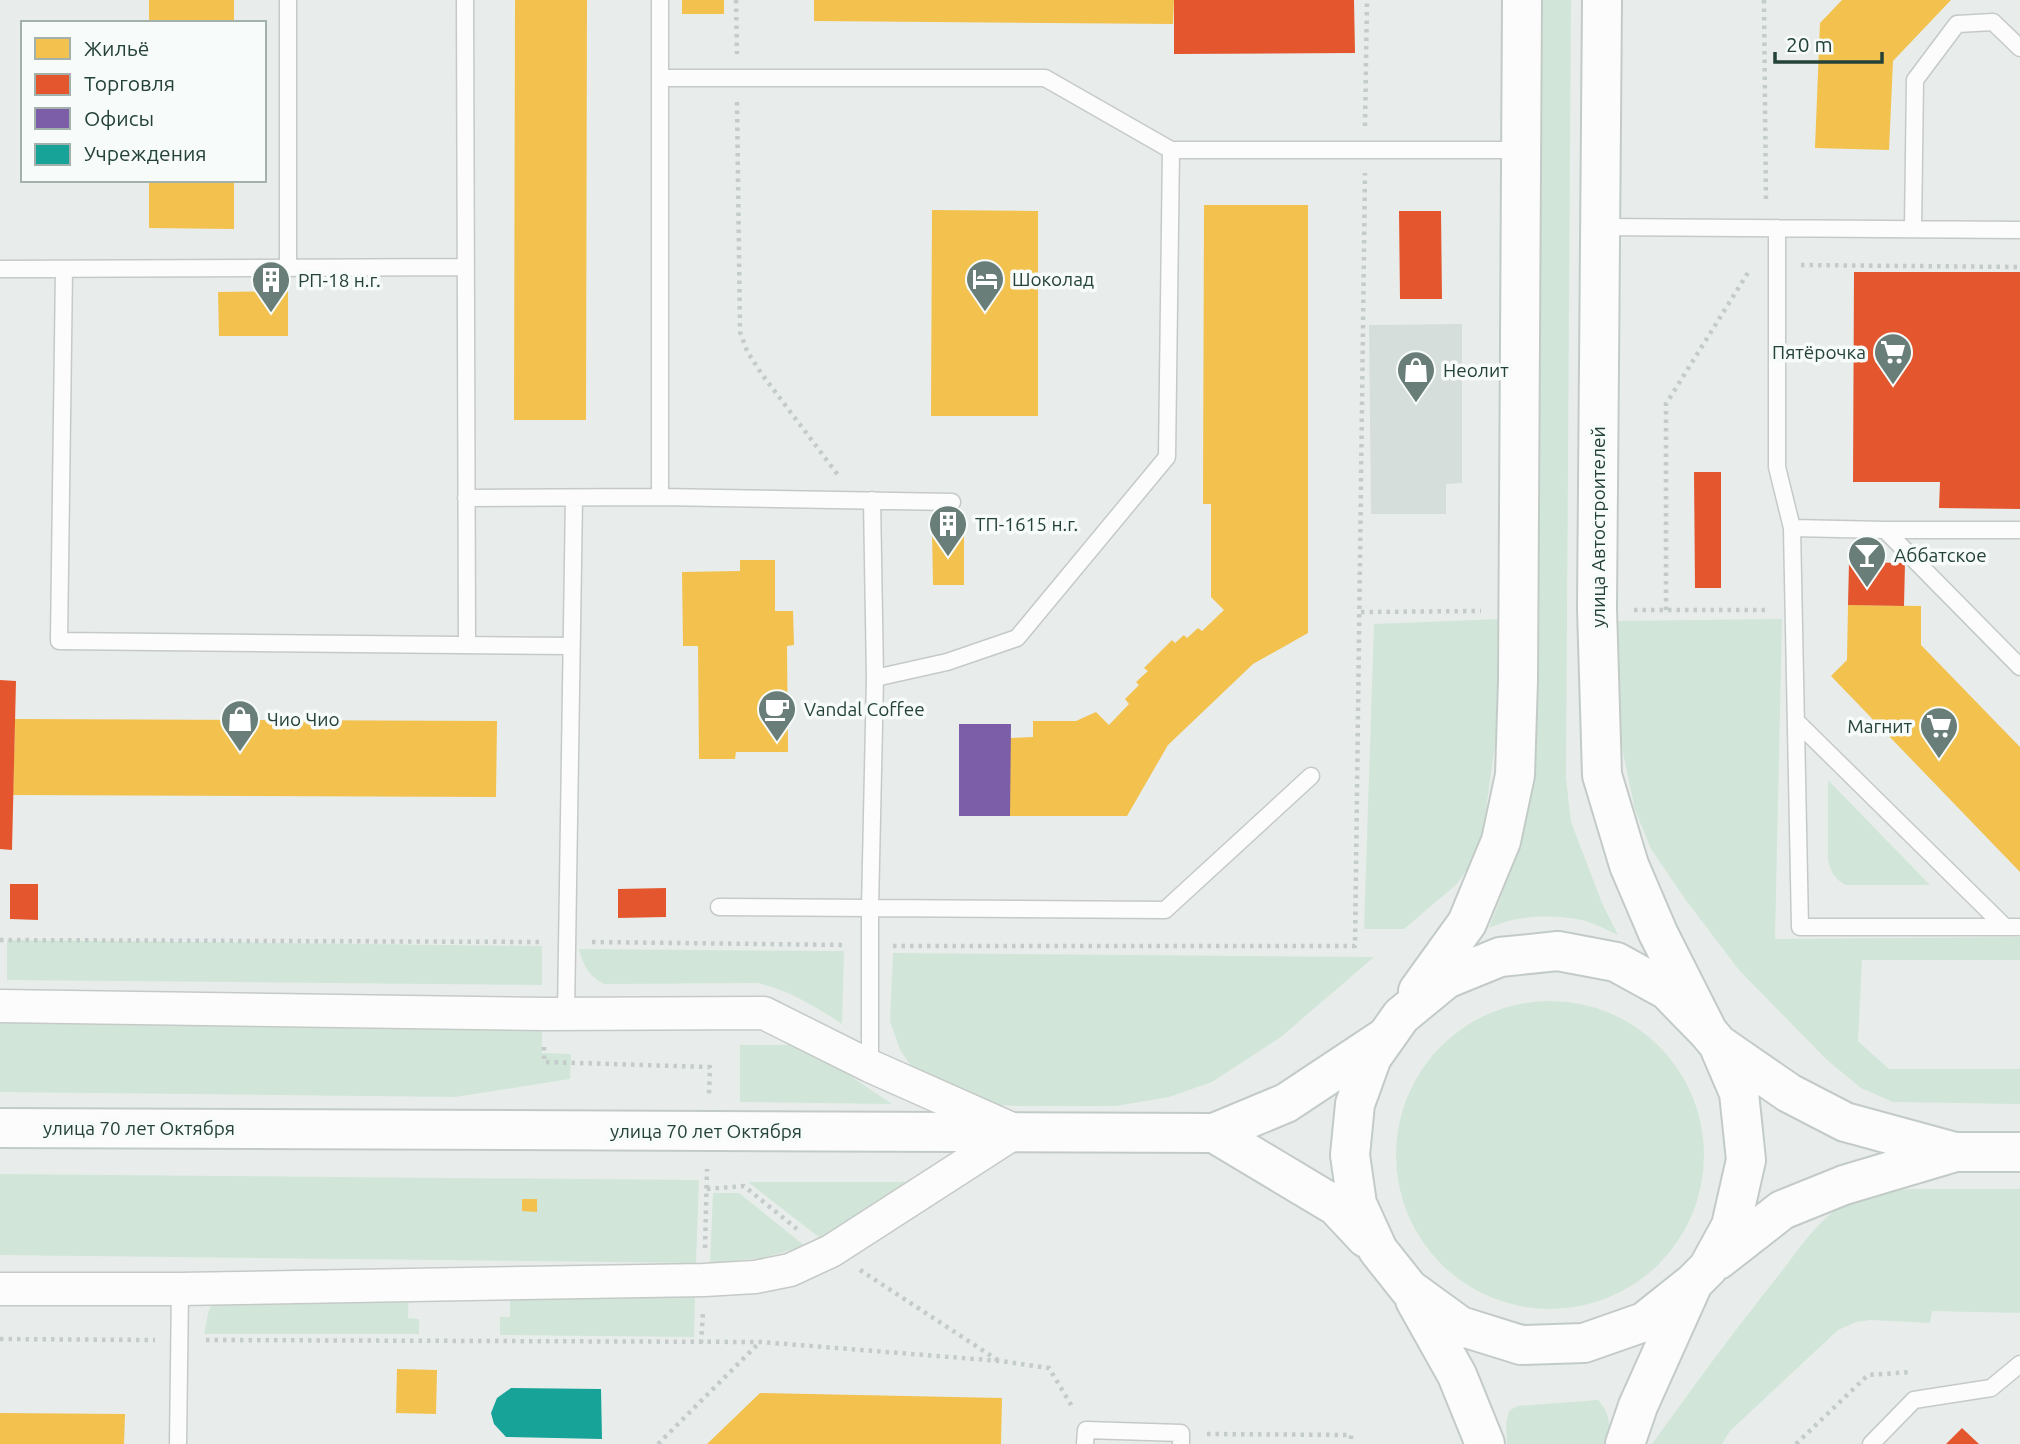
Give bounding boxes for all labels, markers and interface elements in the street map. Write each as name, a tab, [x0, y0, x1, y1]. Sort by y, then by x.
legend	[21, 21, 266, 182]
scale bar	[1775, 21, 1882, 65]
text: 20 m	[1786, 32, 1833, 56]
text: Жильё	[84, 36, 149, 60]
text: Торговля	[84, 71, 175, 95]
text: Офисы	[84, 106, 154, 130]
text: Учреждения	[84, 141, 207, 165]
hotel icon: Шоколад	[964, 258, 1006, 313]
building icon: РП-18 н.г.	[250, 259, 292, 314]
place label: Шоколад	[1012, 268, 1094, 290]
place label: РП-18 н.г.	[298, 269, 381, 291]
supermarket icon: Пятёрочка	[1872, 331, 1914, 386]
place label: Пятёрочка	[1772, 341, 1866, 363]
shop icon: Неолит	[1395, 349, 1437, 404]
place label: Неолит	[1443, 359, 1509, 381]
street label: улица Автостроителей	[1587, 426, 1609, 628]
building icon: ТП-1615 н.г.	[927, 503, 969, 558]
place label: ТП-1615 н.г.	[975, 513, 1078, 535]
bar icon: Аббатское	[1846, 534, 1888, 589]
place label: Аббатское	[1894, 544, 1987, 566]
cafe icon: Vandal Coffee	[756, 688, 798, 743]
shop icon: Чио Чио	[219, 698, 261, 753]
place label: Vandal Coffee	[804, 698, 925, 720]
supermarket icon: Магнит	[1918, 705, 1960, 760]
place label: Чио Чио	[267, 708, 340, 730]
place label: Магнит	[1847, 715, 1913, 737]
street label: улица 70 лет Октября	[43, 1117, 235, 1139]
street label: улица 70 лет Октября	[610, 1120, 802, 1142]

